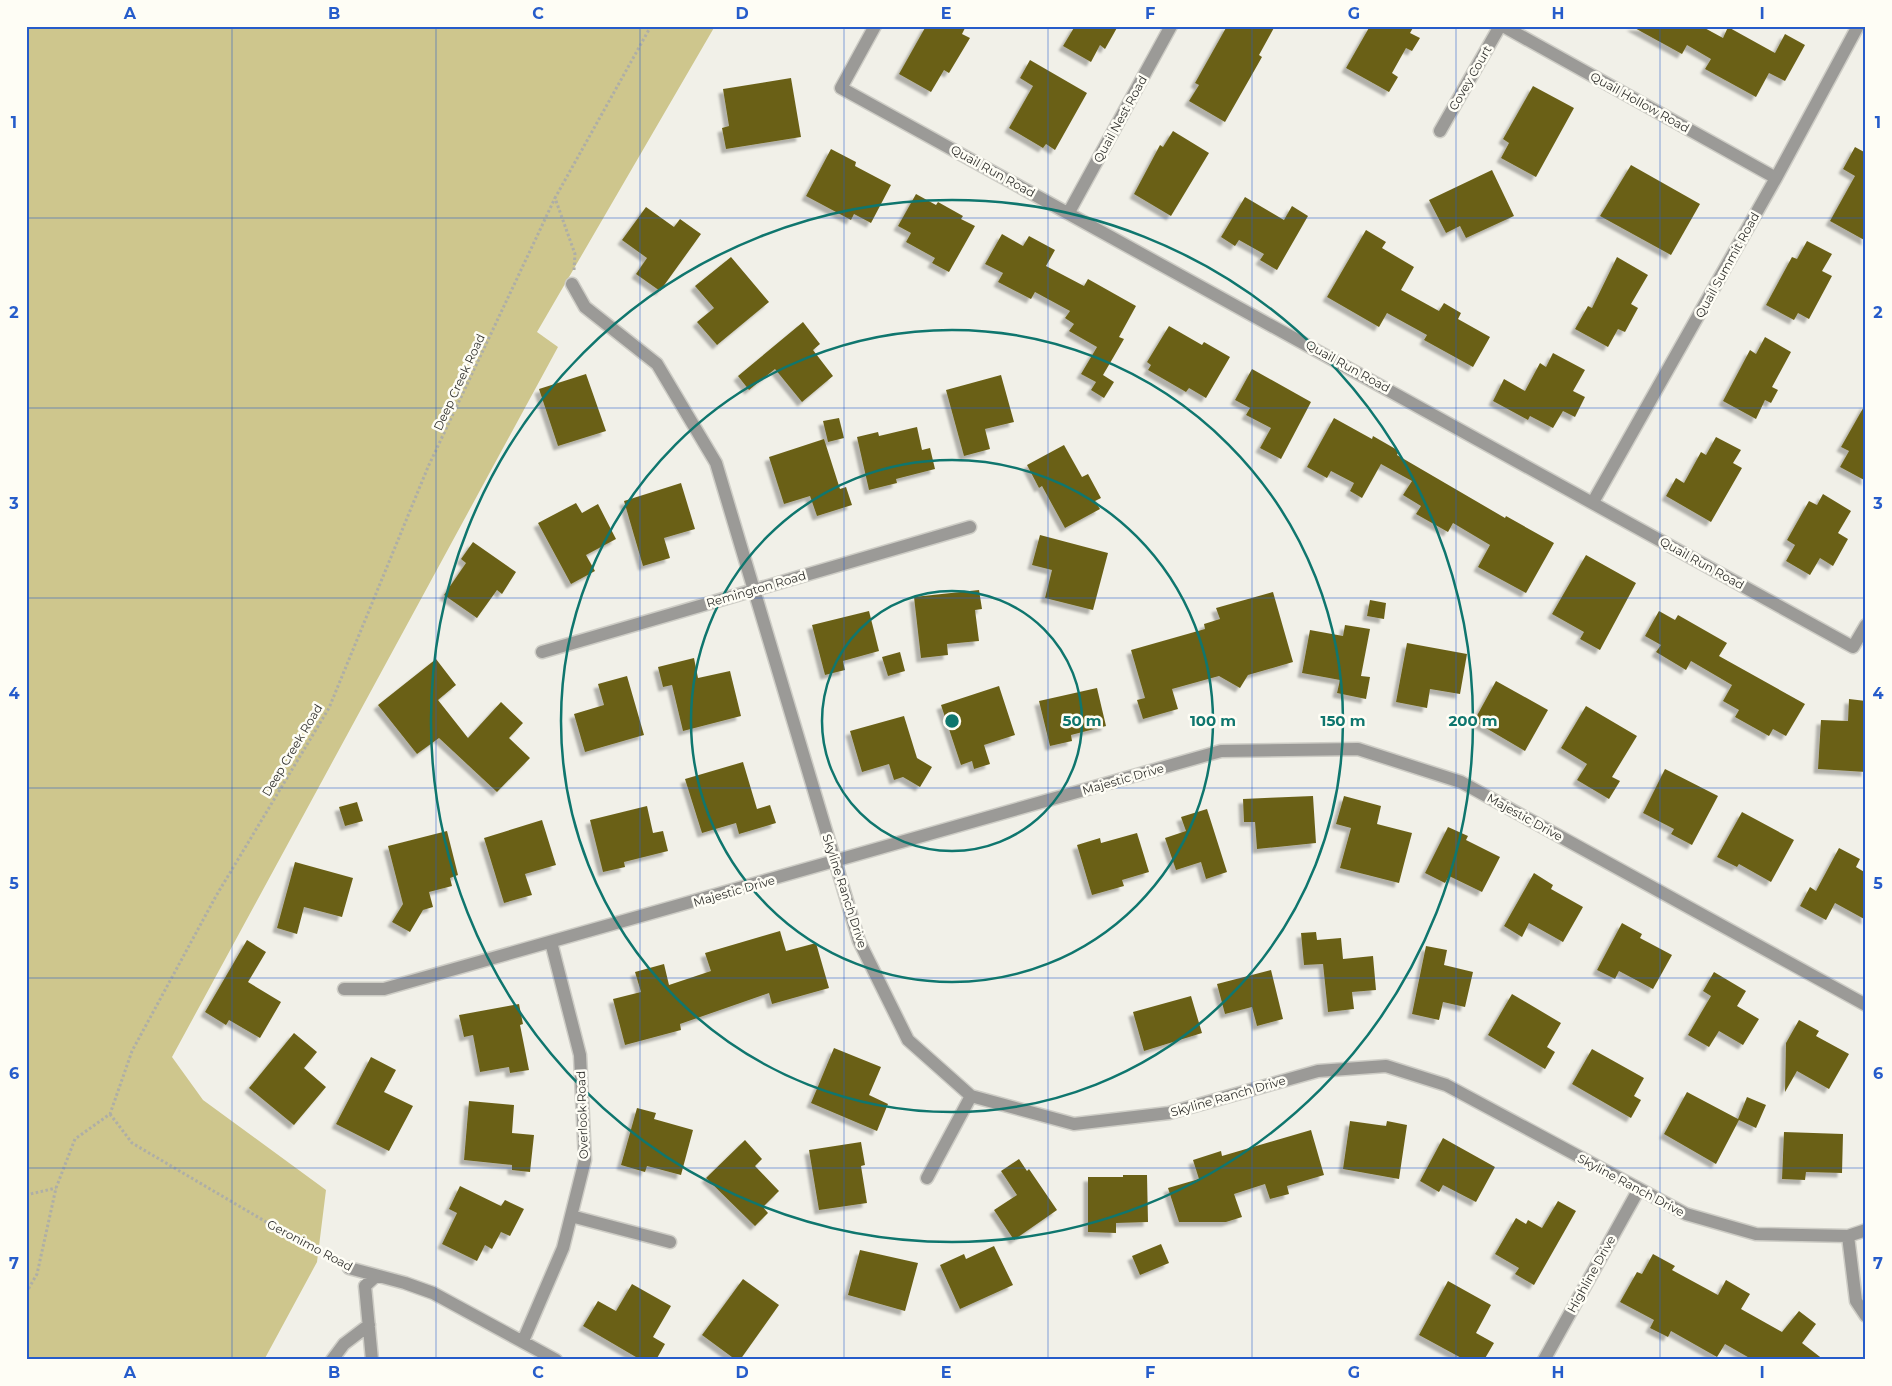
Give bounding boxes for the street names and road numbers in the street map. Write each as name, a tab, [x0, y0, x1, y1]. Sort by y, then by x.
street label: Covey Court	[1445, 43, 1495, 113]
street label: Quail Hollow Road	[1588, 69, 1692, 135]
street label: Quail Nest Road	[1090, 73, 1150, 165]
street label: Quail Run Road	[948, 142, 1038, 200]
street label: Quail Summit Road	[1692, 210, 1762, 320]
street label: Deep Creek Road	[430, 331, 488, 433]
street label: Quail Run Road	[1303, 337, 1393, 395]
street label: Quail Run Road	[1657, 534, 1747, 592]
street label: Remington Road	[704, 568, 808, 610]
street label: Deep Creek Road	[259, 701, 325, 799]
street label: Majestic Drive	[1080, 760, 1166, 798]
street label: Majestic Drive	[1484, 790, 1566, 844]
street label: Skyline Ranch Drive	[819, 832, 871, 950]
street label: Majestic Drive	[691, 872, 777, 910]
street label: Overlook Road	[573, 1071, 591, 1159]
street label: Skyline Ranch Drive	[1169, 1072, 1287, 1120]
street label: Skyline Ranch Drive	[1575, 1150, 1687, 1220]
street label: Geronimo Road	[265, 1216, 355, 1274]
street label: Highline Drive	[1564, 1233, 1618, 1315]

